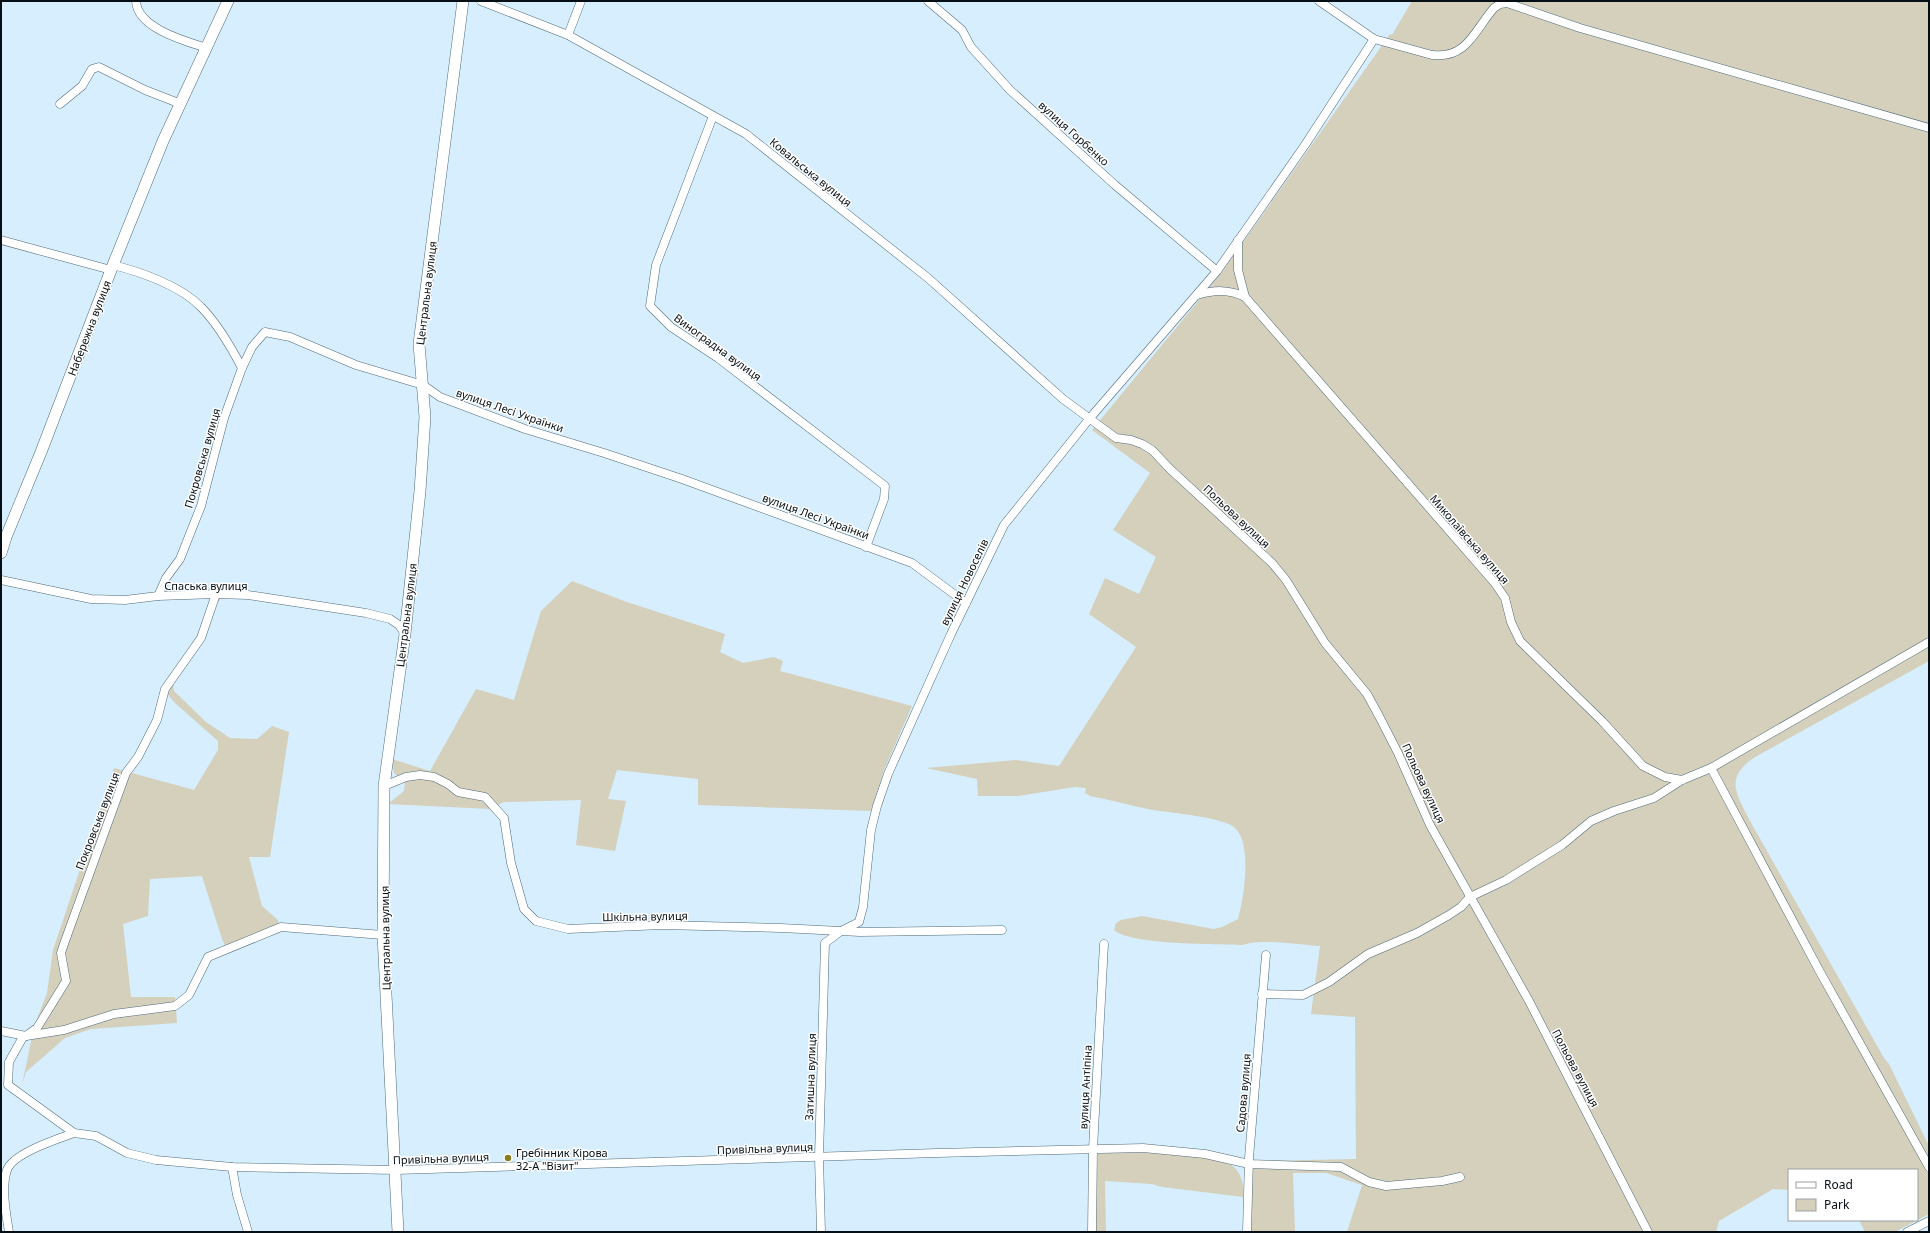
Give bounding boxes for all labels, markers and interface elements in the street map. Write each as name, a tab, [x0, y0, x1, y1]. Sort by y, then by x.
street label: вулиця Горбенко	[1035, 97, 1113, 169]
street label: Ковальська вулиця	[767, 134, 855, 210]
street label: Центральна вулиця	[412, 240, 440, 346]
street label: Набережна вулиця	[64, 278, 114, 378]
street label: Виноградна вулиця	[671, 310, 765, 384]
street label: вулиця Лесі Українки	[454, 385, 566, 435]
street label: Покровська вулиця	[181, 406, 223, 510]
street label: Польова вулиця	[1200, 481, 1274, 551]
street label: вулиця Лесі Українки	[760, 490, 872, 542]
street label: Миколаївська вулиця	[1427, 491, 1513, 587]
street label: вулиця Новоселів	[937, 536, 991, 628]
street label: Центральна вулиця	[392, 562, 420, 668]
street label: Спаська вулиця	[164, 578, 248, 593]
street label: Польова вулиця	[1399, 741, 1449, 825]
street label: Покровська вулиця	[71, 770, 123, 872]
street label: Центральна вулиця	[377, 886, 393, 990]
street label: Шкільна вулиця	[602, 908, 688, 924]
street label: Польова вулиця	[1549, 1026, 1603, 1110]
street label: Затишна вулиця	[801, 1033, 819, 1121]
street label: вулиця Антіпіна	[1075, 1044, 1095, 1130]
street label: Садова вулиця	[1232, 1053, 1254, 1133]
street label: Привільна вулиця	[717, 1139, 813, 1157]
place label: Гребінник Кірова 32-А "Візит"	[516, 1145, 608, 1173]
street label: Привільна вулиця	[393, 1149, 489, 1167]
marker: Гребінник Кірова 32-А "Візит"	[503, 1153, 513, 1163]
legend	[1788, 1169, 1918, 1221]
text: Road	[1824, 1176, 1853, 1193]
text: Park	[1824, 1196, 1850, 1213]

